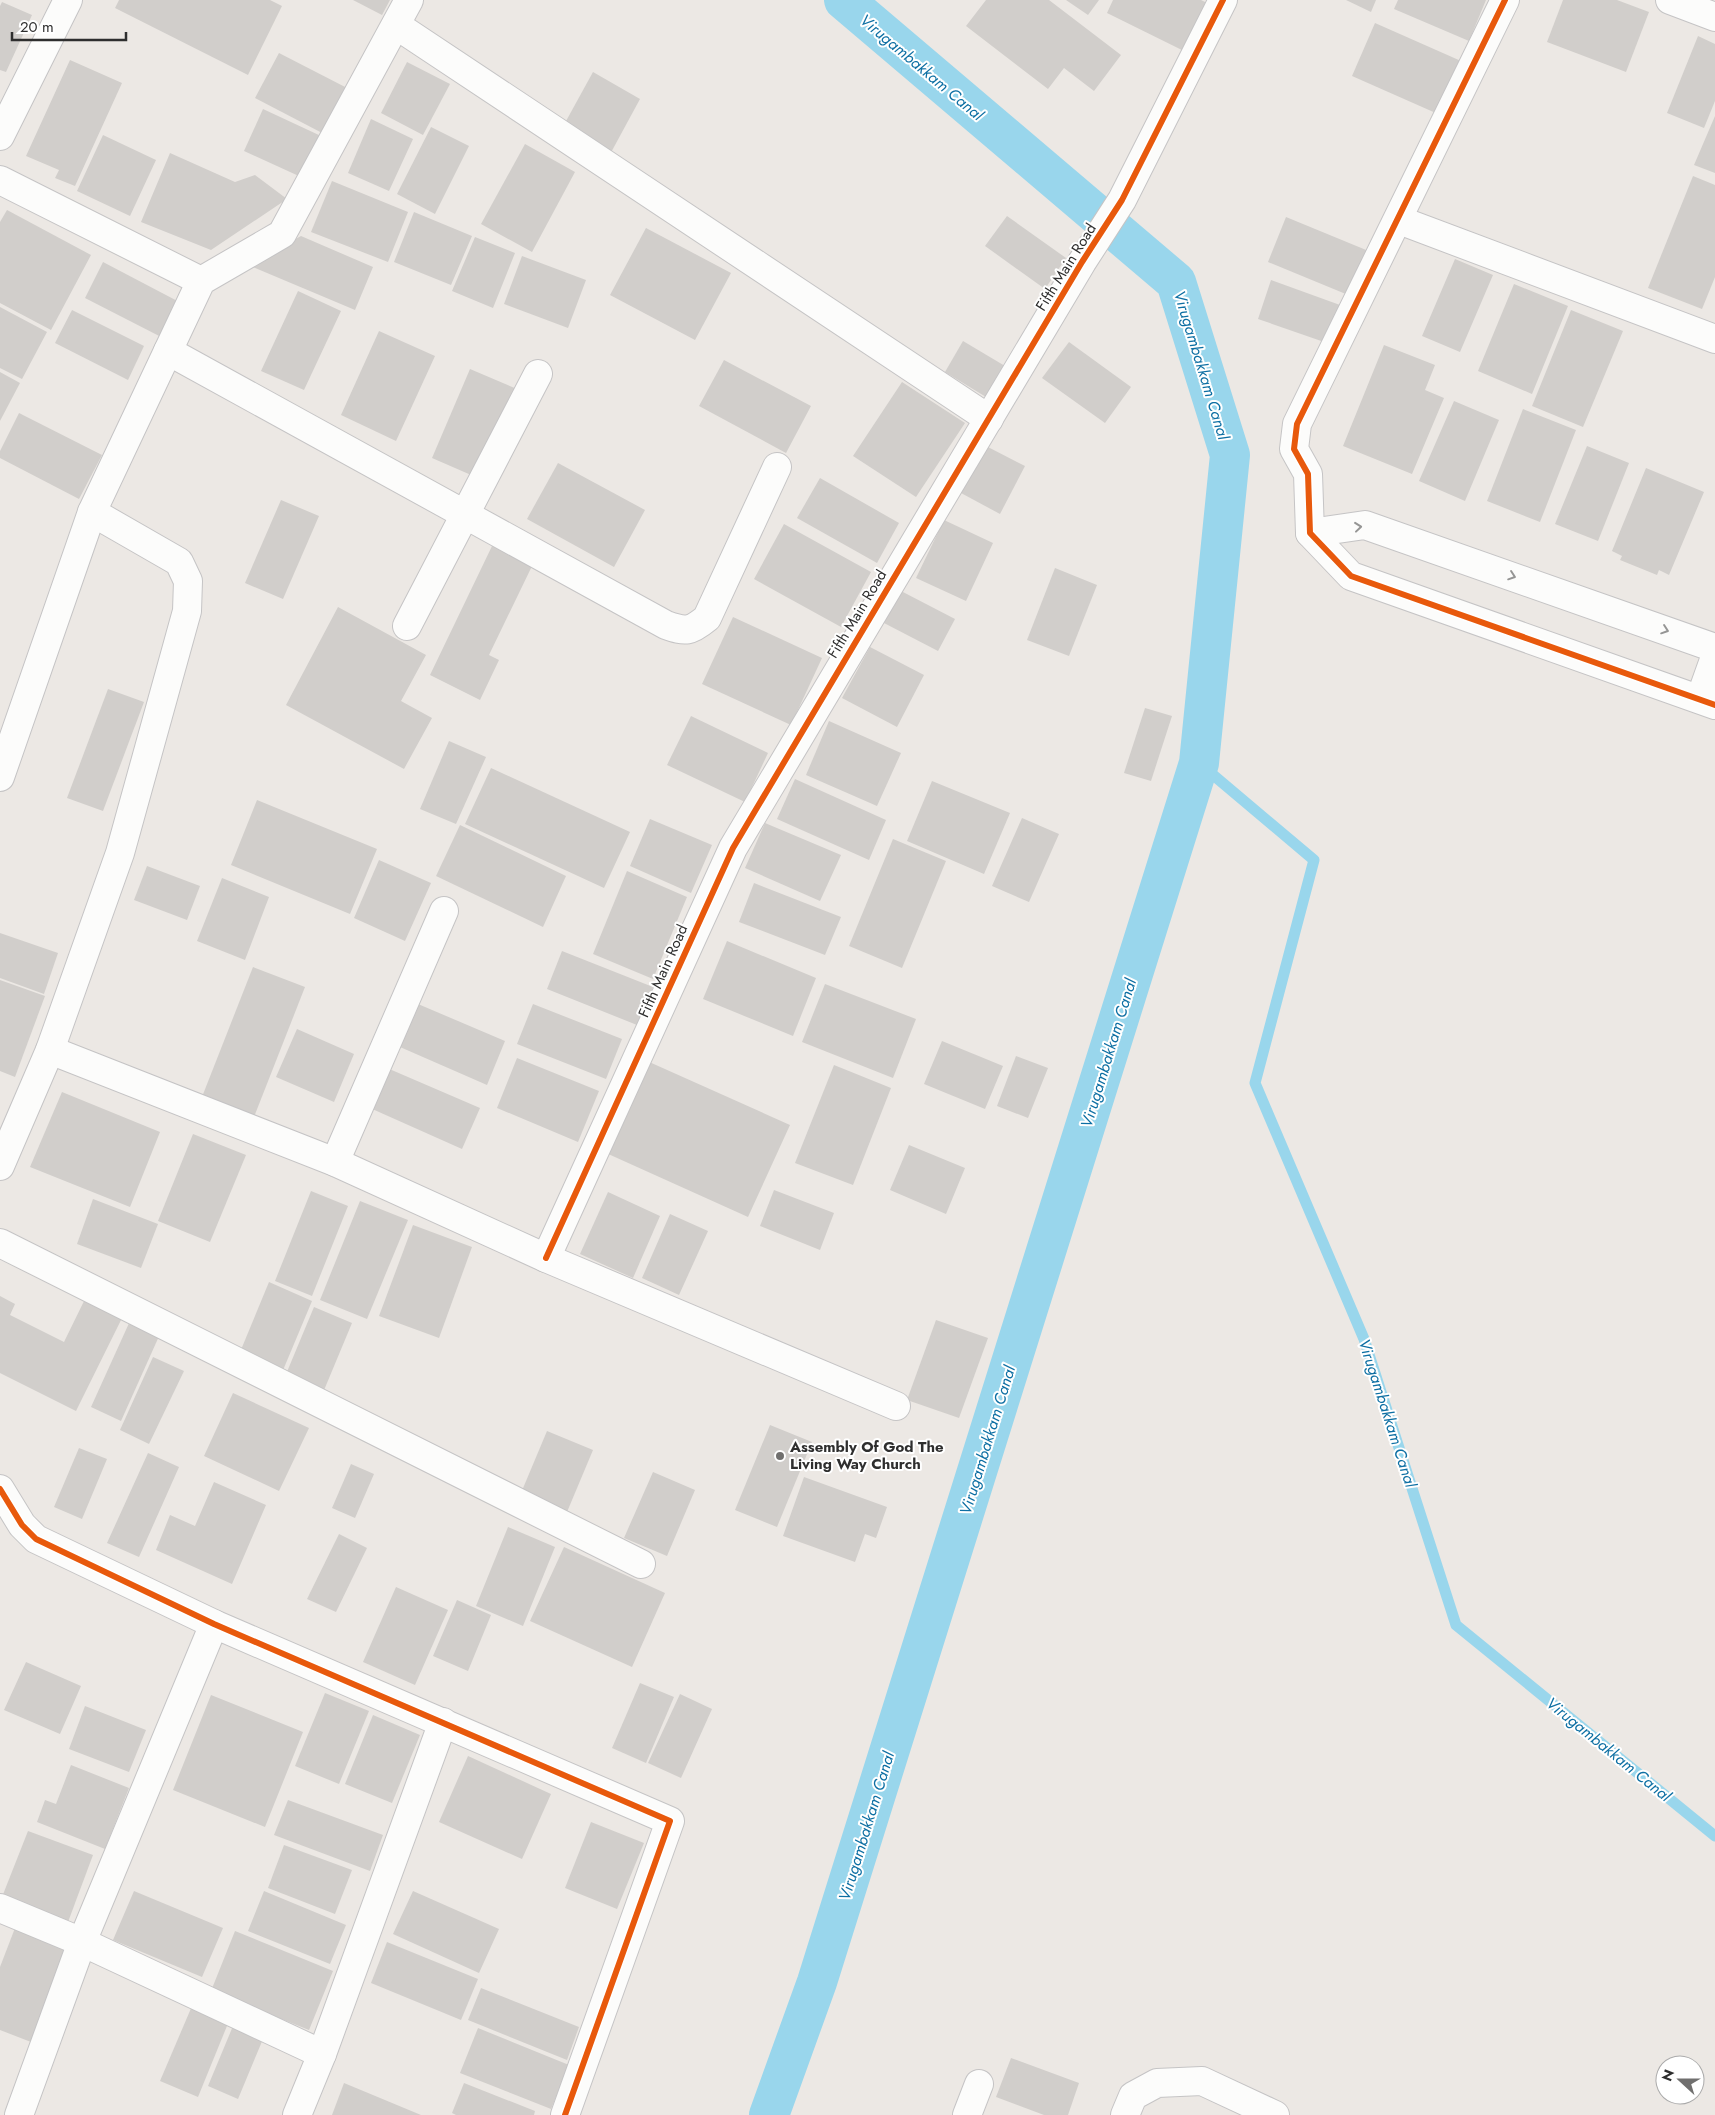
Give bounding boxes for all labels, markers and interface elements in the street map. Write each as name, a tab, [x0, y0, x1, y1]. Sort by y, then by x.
water label: Virugambakkam Canal	[855, 9, 989, 127]
scale bar	[12, 10, 126, 42]
text: 20 m	[20, 16, 54, 38]
street label: Fifth Main Road	[1030, 219, 1102, 315]
water label: Virugambakkam Canal	[1168, 288, 1236, 444]
one-way arrow	[1354, 522, 1362, 533]
street label: Fifth Main Road	[822, 566, 892, 662]
one-way arrow	[1507, 571, 1515, 581]
one-way arrow	[1660, 624, 1669, 634]
street label: Fifth Main Road	[633, 921, 693, 1021]
water label: Virugambakkam Canal	[1075, 974, 1143, 1131]
water label: Virugambakkam Canal	[1353, 1336, 1423, 1492]
water label: Virugambakkam Canal	[954, 1361, 1022, 1518]
place label: Assembly Of God The Living Way Church	[789, 1436, 944, 1475]
marker: Assembly Of God The Living Way Church	[774, 1450, 786, 1462]
water label: Virugambakkam Canal	[1541, 1692, 1677, 1808]
water label: Virugambakkam Canal	[833, 1747, 901, 1904]
north arrow	[1655, 2055, 1705, 2105]
text: N	[1657, 2067, 1679, 2084]

